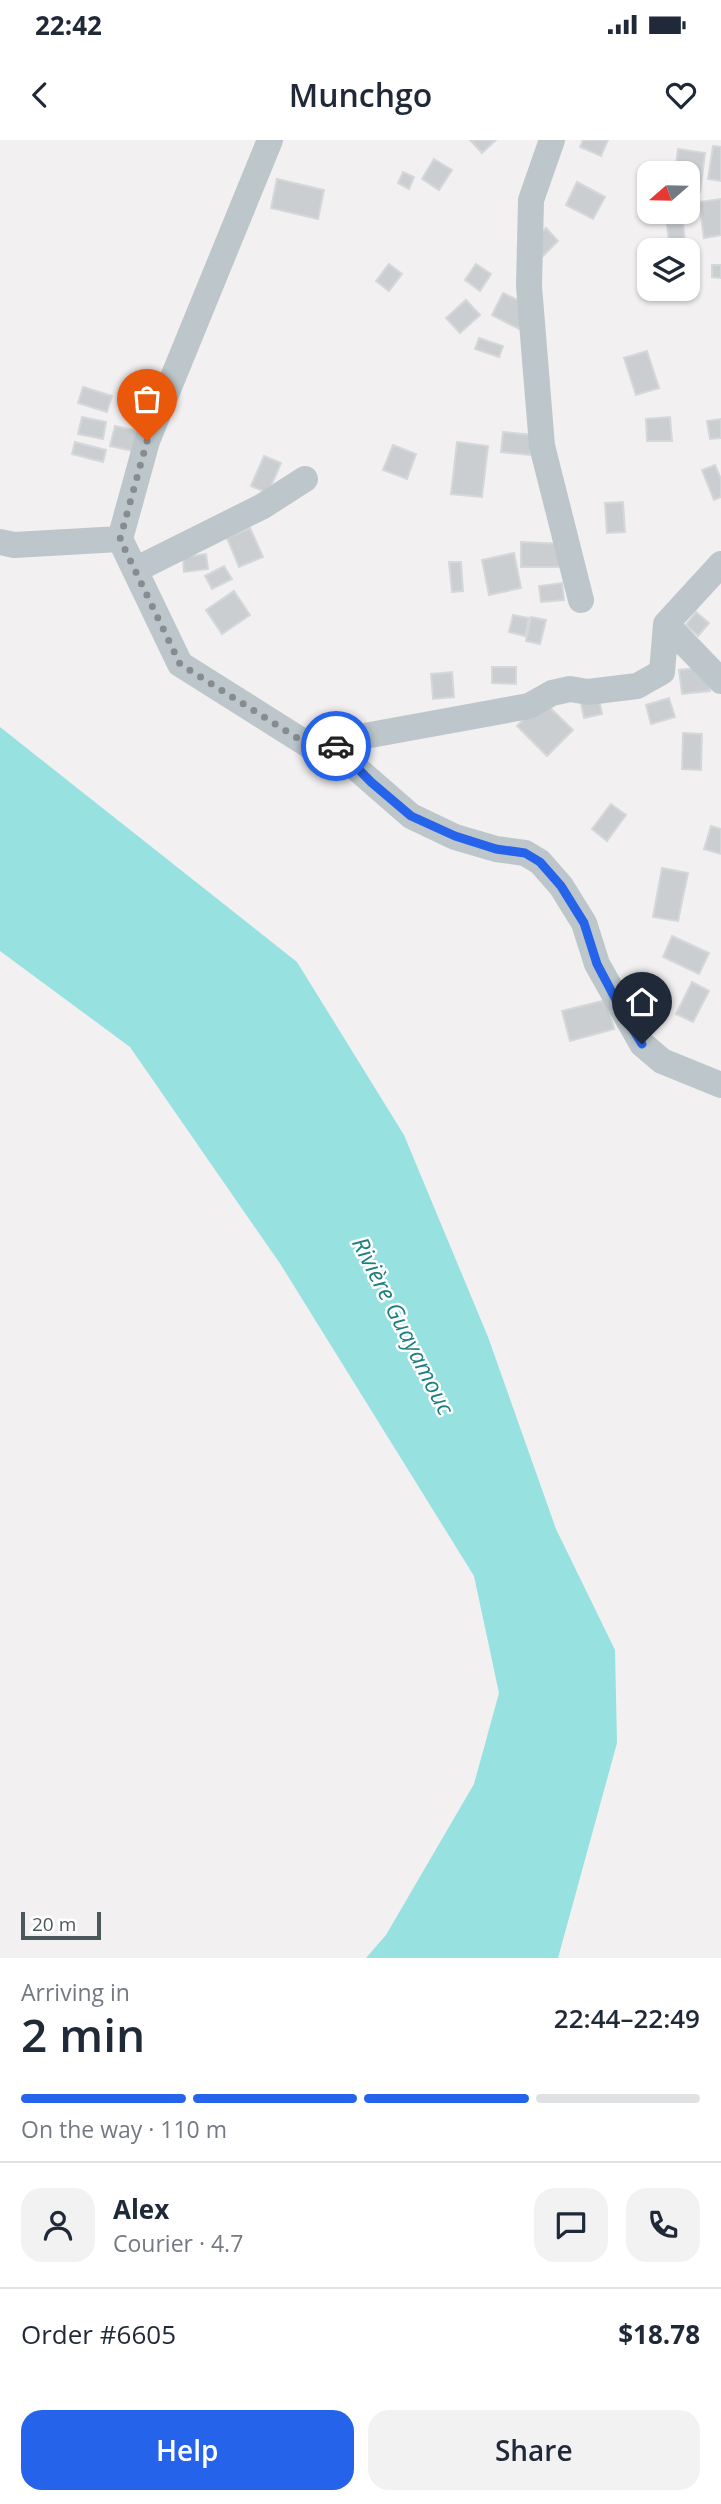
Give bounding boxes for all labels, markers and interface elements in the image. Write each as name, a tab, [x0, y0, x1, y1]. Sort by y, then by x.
text: 22:42	[35, 7, 102, 43]
text: Munchgo	[289, 73, 432, 116]
icon: back	[21, 76, 59, 114]
icon: heart	[662, 76, 700, 114]
north arrow	[637, 161, 700, 224]
map controls	[637, 161, 700, 301]
button: layers	[637, 238, 700, 301]
pin	[117, 369, 177, 441]
icon: bag	[128, 380, 166, 418]
courier	[301, 711, 371, 781]
icon: car	[317, 727, 355, 765]
pin	[612, 972, 672, 1044]
icon: home	[623, 983, 661, 1021]
water label: Rivière Guayamouc	[345, 1231, 463, 1420]
scale bar	[21, 1909, 102, 1941]
text: 20 m	[32, 1911, 76, 1937]
text: Arriving in	[21, 1976, 130, 2008]
text: 22:44–22:49	[554, 2000, 700, 2036]
text: 2 min	[21, 2003, 145, 2065]
text: On the way · 110 m	[21, 2113, 227, 2145]
button: person	[21, 2188, 95, 2262]
button: chat	[534, 2188, 608, 2262]
button: phone	[626, 2188, 700, 2262]
text: Alex	[113, 2191, 169, 2227]
text: Courier · 4.7	[113, 2227, 243, 2259]
text: Order #6605	[21, 2316, 176, 2352]
text: $18.78	[618, 2316, 700, 2352]
button: Help	[21, 2410, 354, 2490]
button: Share	[368, 2410, 700, 2490]

